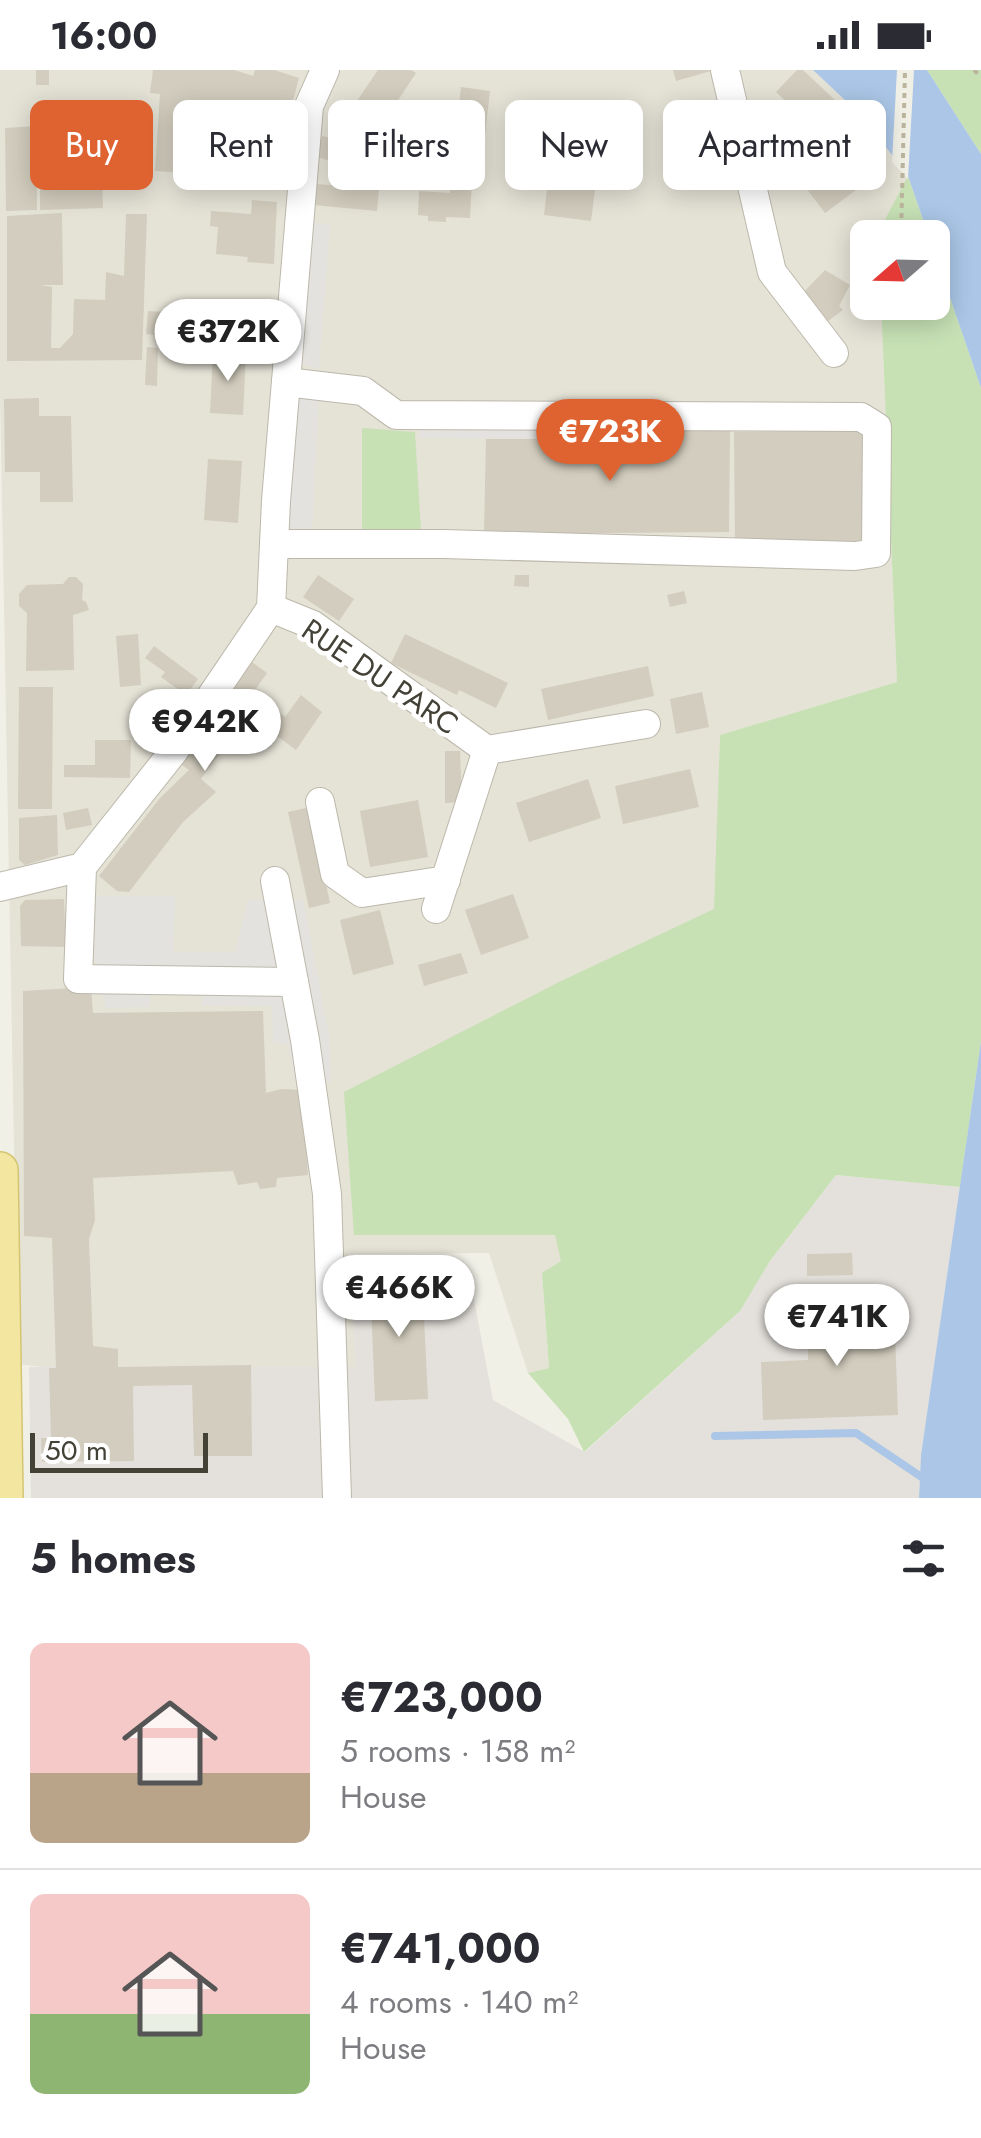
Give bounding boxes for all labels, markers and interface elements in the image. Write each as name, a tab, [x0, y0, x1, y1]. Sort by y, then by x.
text: 16:00	[50, 8, 157, 63]
chip: Buy	[30, 100, 153, 190]
chip: Rent	[173, 100, 308, 190]
chip: Filters	[328, 100, 485, 190]
chip: New	[505, 100, 643, 190]
chip: Apartment	[663, 100, 886, 190]
north arrow	[850, 220, 950, 320]
map controls	[850, 220, 950, 320]
pin: €372K	[158, 299, 298, 384]
text: €372K	[176, 308, 280, 354]
pin: €723K	[540, 399, 680, 484]
text: €723K	[558, 408, 662, 454]
street label: RUE DU PARC	[293, 608, 467, 745]
pin: €942K	[135, 689, 275, 774]
text: €942K	[151, 698, 259, 744]
pin: €466K	[329, 1255, 469, 1340]
text: €466K	[345, 1264, 453, 1310]
pin: €741K	[767, 1284, 907, 1369]
text: €741K	[786, 1293, 888, 1339]
scale bar	[30, 1428, 208, 1472]
text: 50 m	[45, 1430, 108, 1471]
text: 5 homes	[30, 1528, 196, 1589]
icon: filters	[896, 1531, 951, 1586]
text: €723,000	[340, 1667, 543, 1728]
icon: home	[110, 1683, 230, 1803]
text: 5 rooms · 158 m²	[340, 1728, 575, 1774]
text: House	[340, 1774, 427, 1820]
text: €741,000	[340, 1918, 541, 1979]
icon: home	[110, 1934, 230, 2054]
text: 4 rooms · 140 m²	[340, 1979, 578, 2025]
text: House	[340, 2025, 427, 2071]

